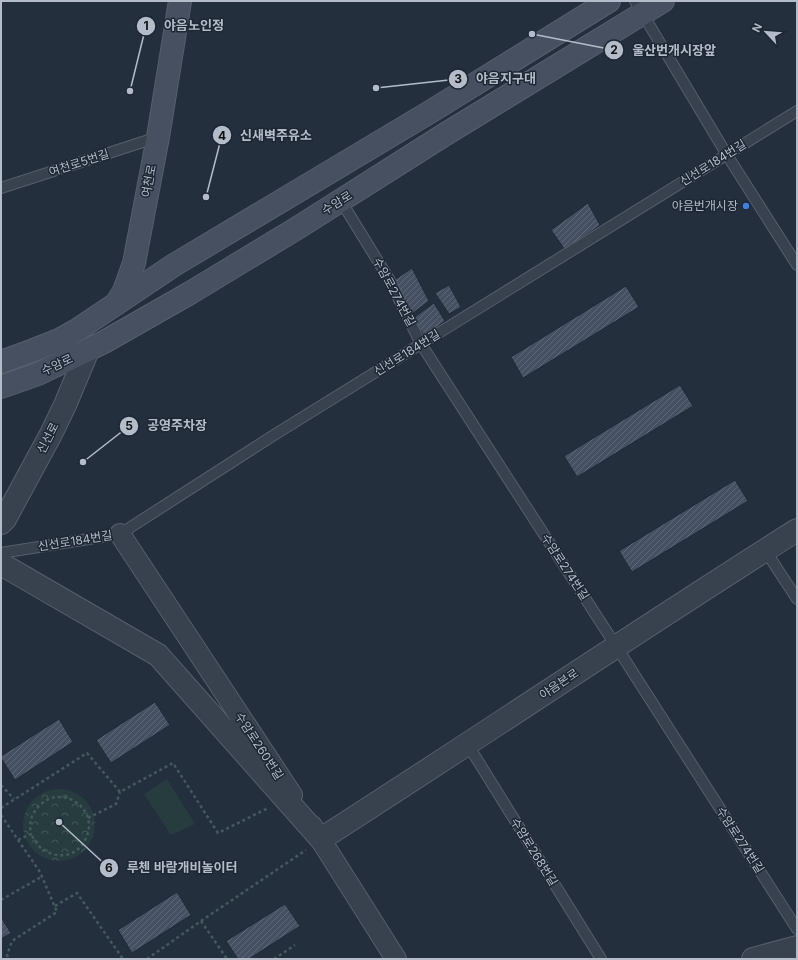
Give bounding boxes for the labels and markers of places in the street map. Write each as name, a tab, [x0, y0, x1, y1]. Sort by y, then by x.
callout: 야음노인정	[136, 13, 232, 38]
callout: 울산번개시장앞	[604, 38, 724, 63]
callout: 야음지구대	[448, 66, 544, 91]
callout: 신새벽주유소	[212, 123, 320, 148]
place label: 야음번개시장	[672, 198, 738, 213]
marker: 야음번개시장	[741, 201, 751, 211]
callout: 공영주차장	[119, 413, 215, 438]
callout: 루첸 바람개비놀이터	[99, 855, 246, 880]

